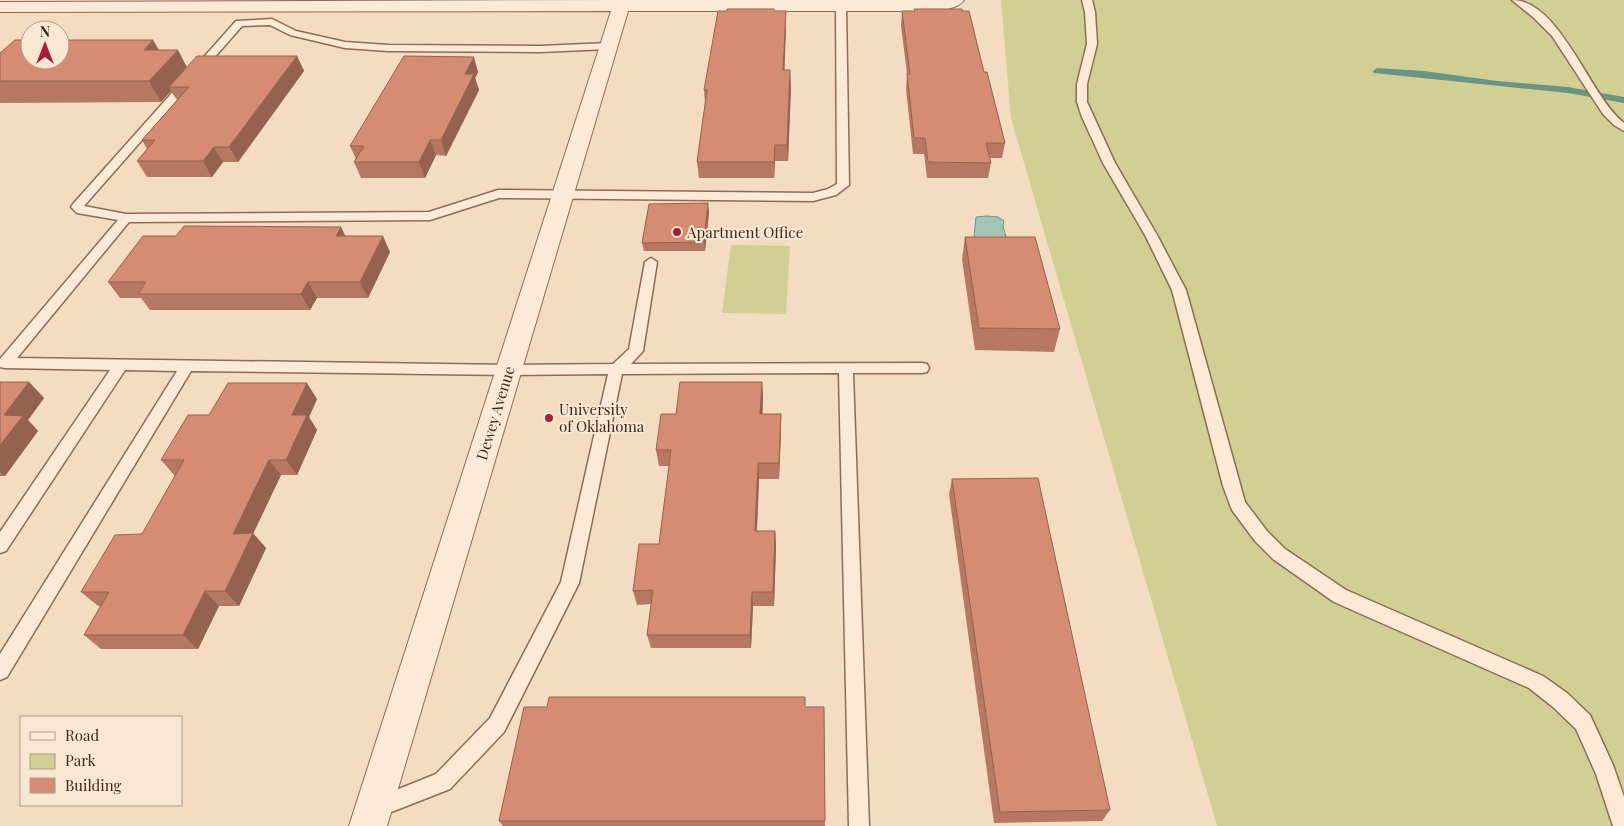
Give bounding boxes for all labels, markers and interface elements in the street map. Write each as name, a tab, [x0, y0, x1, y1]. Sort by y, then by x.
north arrow	[20, 20, 70, 70]
text: N	[40, 22, 50, 41]
place label: Apartment Office	[686, 222, 803, 242]
marker: Apartment Office	[671, 226, 683, 238]
street label: Dewey Avenue	[471, 364, 519, 462]
place label: University of Oklahoma	[559, 399, 645, 436]
marker: University of Oklahoma	[543, 412, 555, 424]
legend	[20, 716, 182, 806]
text: Road	[65, 725, 99, 745]
text: Park	[65, 750, 97, 770]
text: Building	[65, 775, 122, 795]

